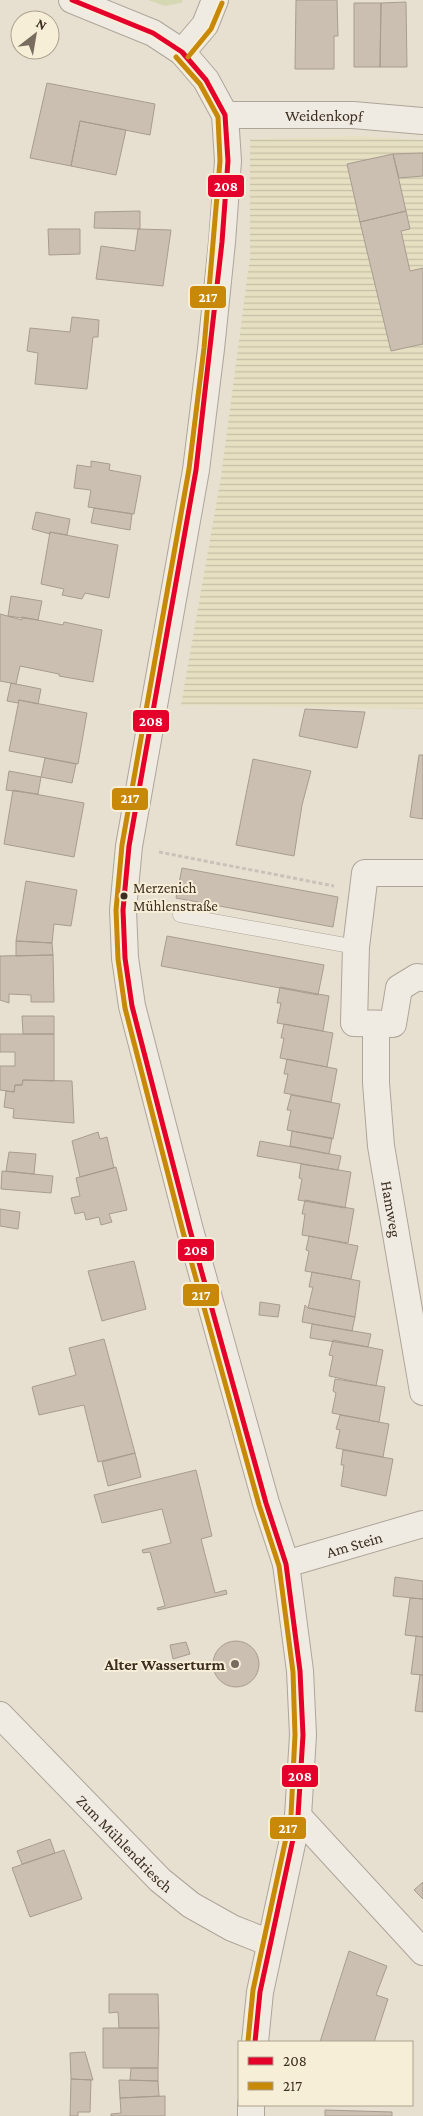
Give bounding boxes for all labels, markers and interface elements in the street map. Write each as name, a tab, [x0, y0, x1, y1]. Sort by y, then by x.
north arrow	[10, 10, 60, 60]
text: N	[33, 15, 50, 33]
street label: Weidenkopf	[285, 107, 365, 125]
line badge: 208	[207, 174, 245, 198]
text: 208	[214, 178, 238, 194]
line badge: 217	[189, 285, 227, 309]
text: 217	[198, 289, 218, 305]
line badge: 208	[132, 709, 170, 733]
text: 208	[139, 713, 163, 729]
line badge: 217	[111, 787, 149, 811]
text: 217	[120, 790, 140, 806]
place label: Merzenich Mühlenstraße	[133, 880, 218, 914]
marker: Merzenich Mühlenstraße	[119, 891, 129, 901]
street label: Hamweg	[378, 1179, 404, 1239]
line badge: 208	[177, 1238, 215, 1262]
text: 208	[184, 1242, 208, 1258]
line badge: 217	[182, 1283, 220, 1307]
text: 217	[191, 1287, 211, 1303]
street label: Am Stein	[324, 1528, 385, 1561]
place label: Alter Wasserturm	[103, 1656, 225, 1673]
marker: Alter Wasserturm	[229, 1658, 241, 1670]
line badge: 208	[281, 1764, 319, 1788]
text: 208	[288, 1768, 312, 1784]
street label: Zum Mühlendriesch	[73, 1791, 176, 1896]
line badge: 217	[269, 1816, 307, 1840]
text: 217	[278, 1820, 298, 1836]
legend	[238, 2041, 413, 2106]
text: 208	[283, 2053, 307, 2069]
text: 217	[283, 2078, 302, 2094]

